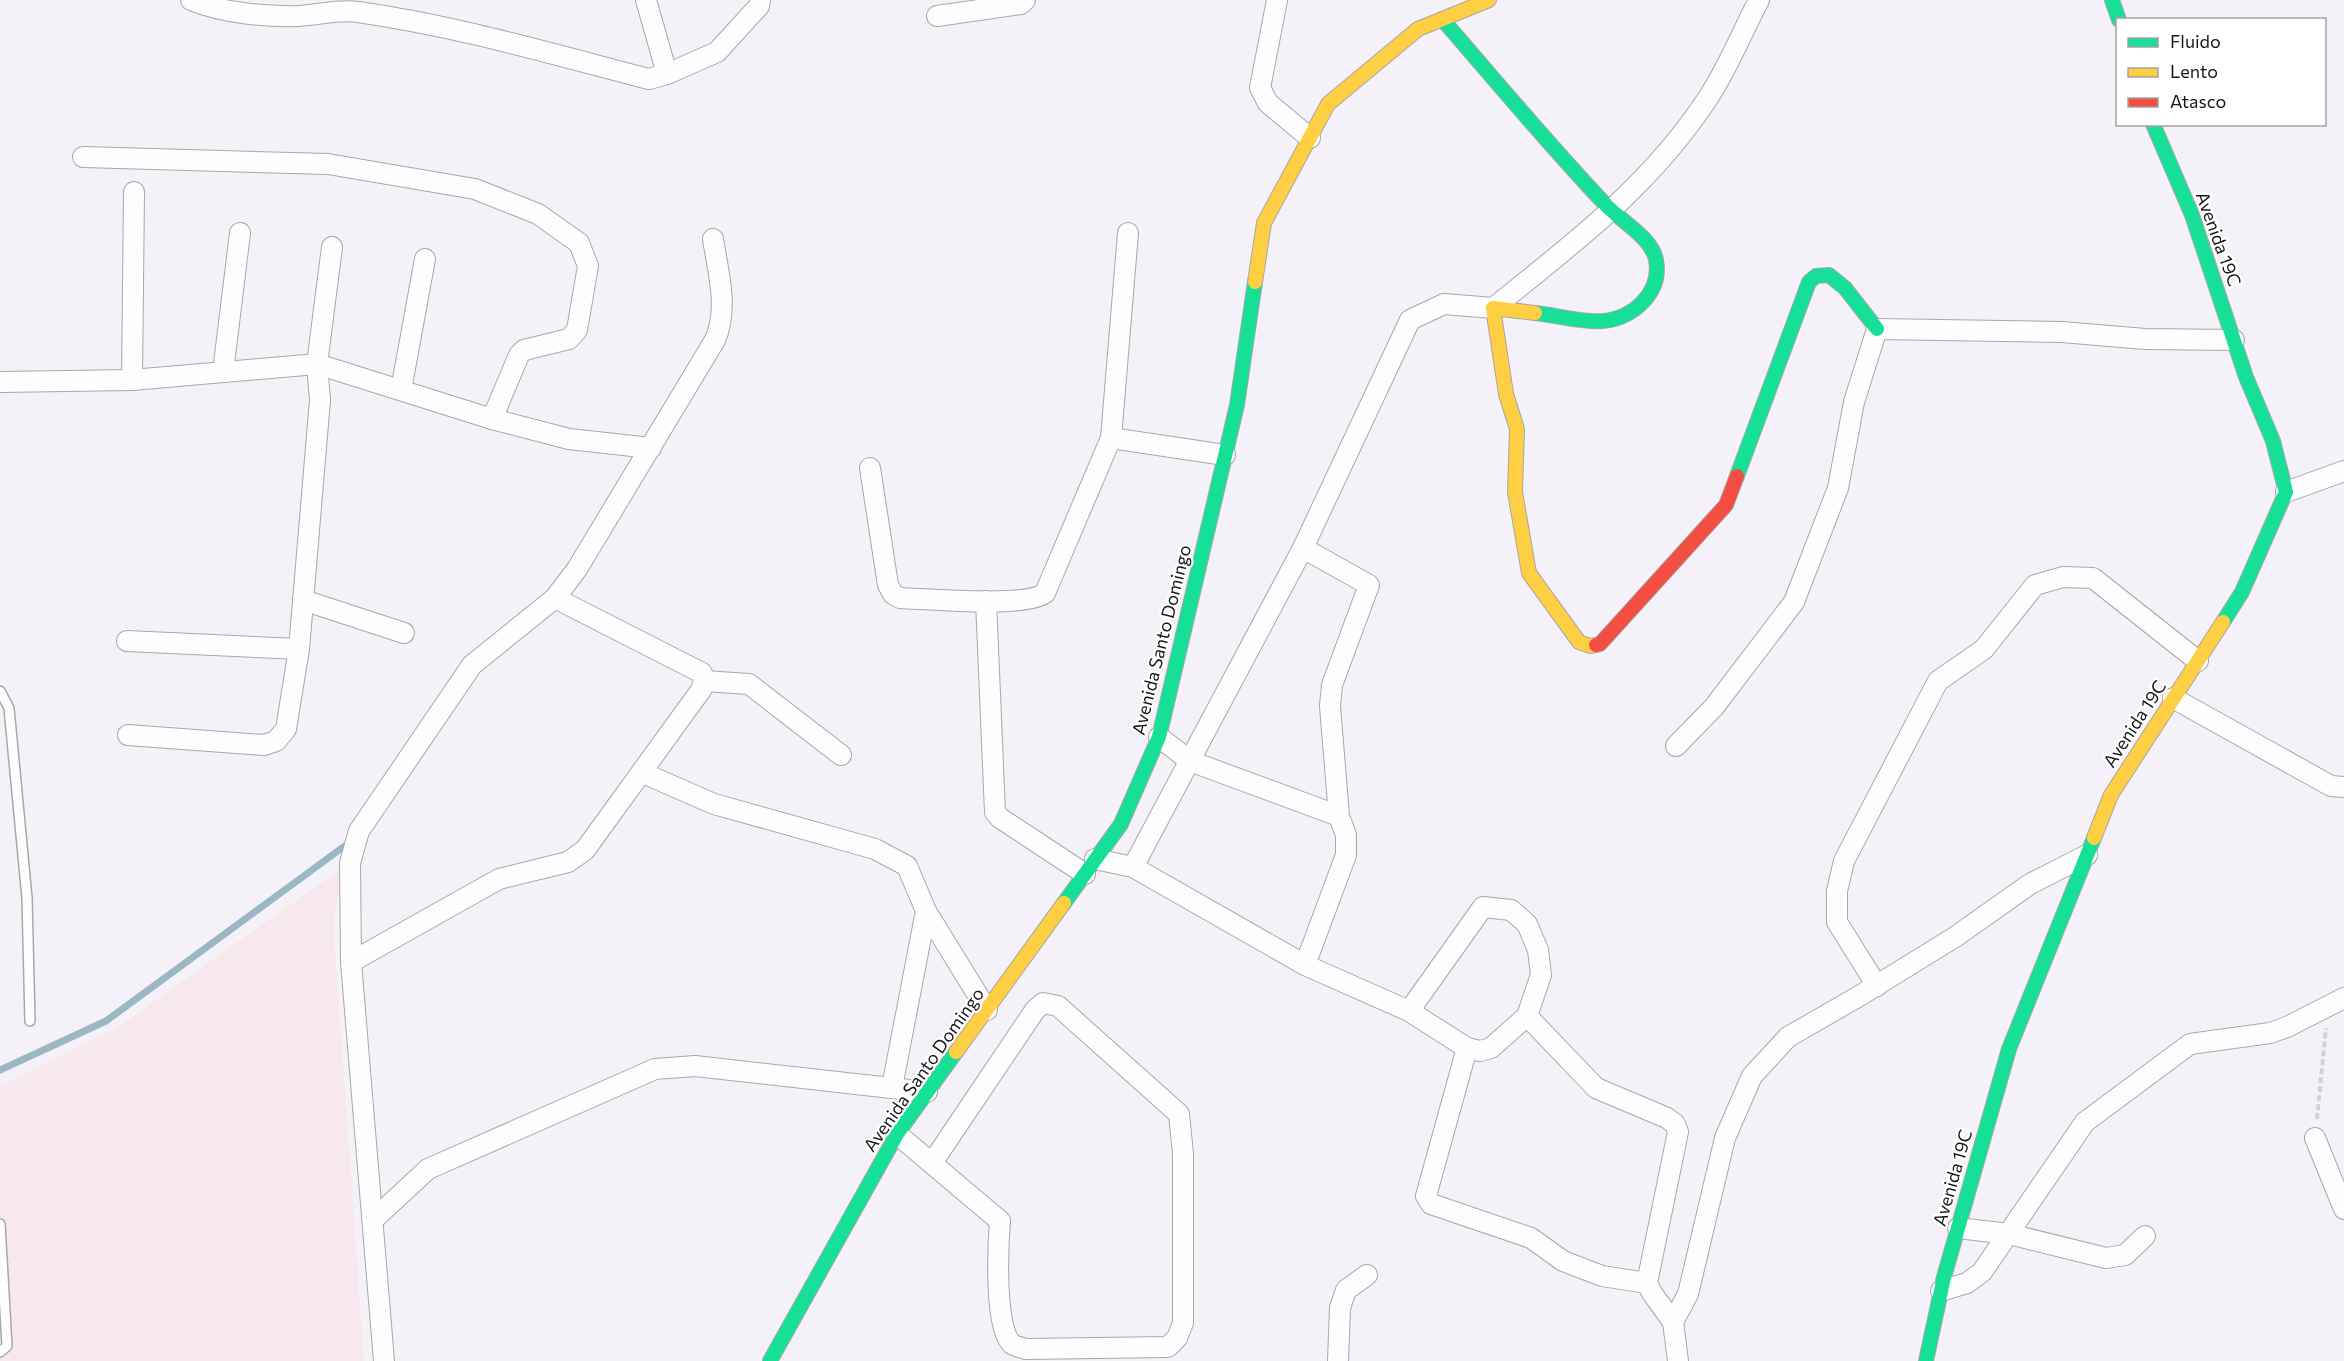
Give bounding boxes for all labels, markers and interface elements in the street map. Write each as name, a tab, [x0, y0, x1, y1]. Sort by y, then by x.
legend	[2116, 18, 2326, 126]
text: Fluido	[2170, 30, 2221, 52]
text: Lento	[2170, 60, 2218, 82]
text: Atasco	[2170, 90, 2226, 112]
street label: Avenida 19C	[2192, 188, 2246, 289]
street label: Avenida Santo Domingo	[1127, 542, 1195, 737]
street label: Avenida 19C	[2098, 676, 2170, 771]
street label: Avenida Santo Domingo	[858, 983, 988, 1156]
street label: Avenida 19C	[1928, 1127, 1976, 1228]

